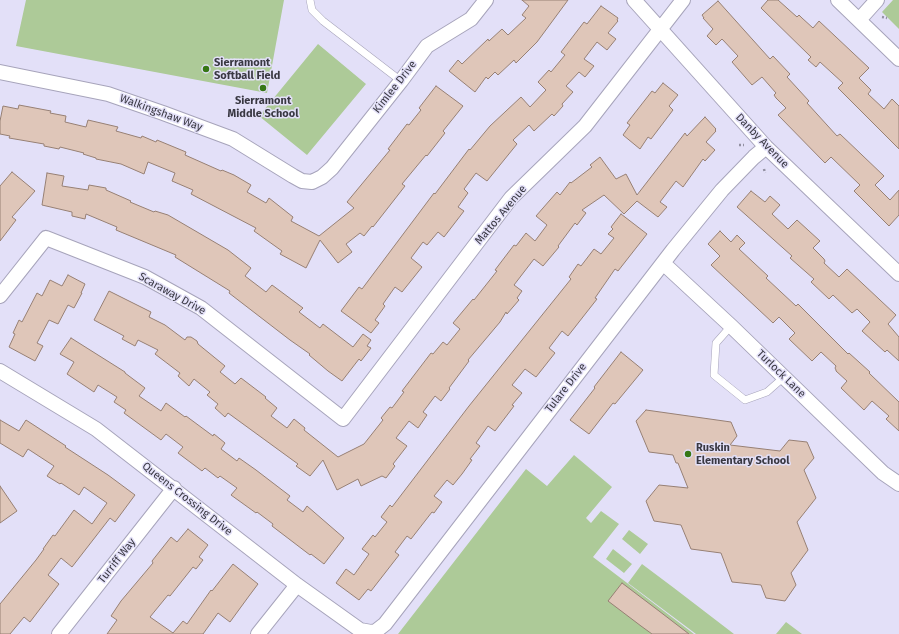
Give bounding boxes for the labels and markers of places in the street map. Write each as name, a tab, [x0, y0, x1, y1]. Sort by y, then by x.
place label: Sierramont Softball Field	[214, 56, 280, 82]
marker: Sierramont Softball Field	[201, 64, 211, 74]
marker: Sierramont Middle School	[258, 83, 268, 93]
place label: Sierramont Middle School	[228, 94, 298, 120]
place label: Ruskin Elementary School	[696, 441, 790, 467]
marker: Ruskin Elementary School	[683, 449, 693, 459]

